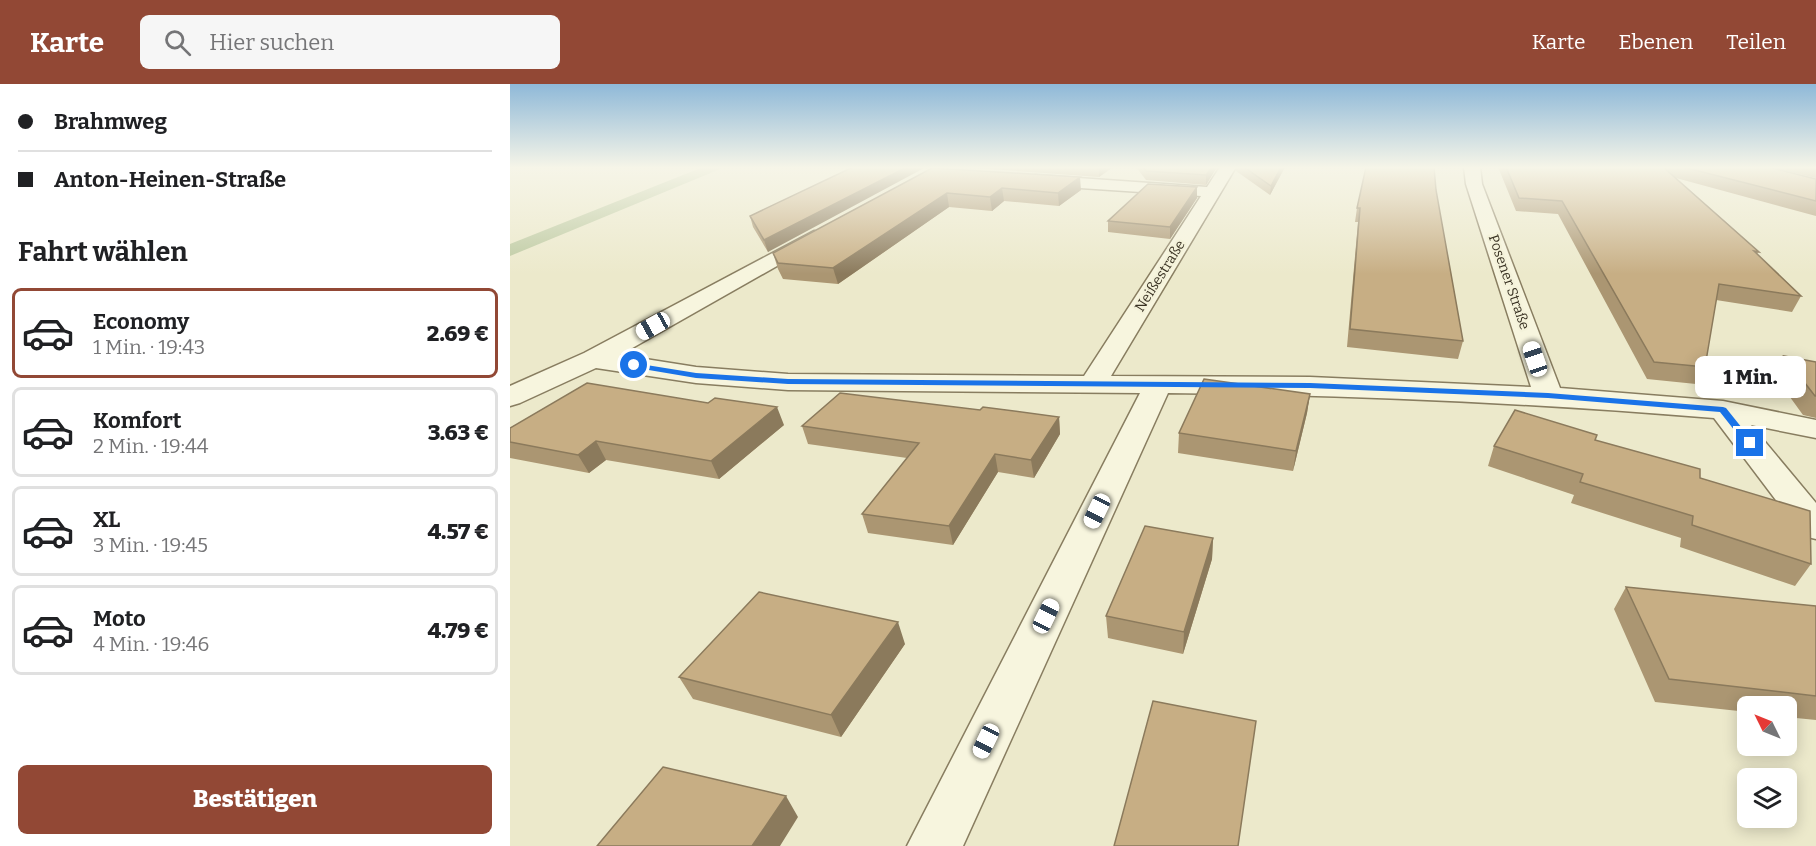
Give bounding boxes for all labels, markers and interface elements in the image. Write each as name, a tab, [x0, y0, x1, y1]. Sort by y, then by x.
search box	[140, 15, 560, 69]
text: Karte	[30, 26, 104, 59]
icon: search	[161, 26, 194, 59]
text: Hier suchen	[209, 29, 334, 56]
text: Karte	[1532, 29, 1585, 55]
text: Ebenen	[1618, 29, 1693, 55]
text: Teilen	[1726, 29, 1786, 55]
text: Brahmweg	[54, 108, 167, 135]
text: Anton-Heinen-Straße	[54, 166, 286, 193]
street label: Posener Straße	[1485, 232, 1533, 332]
text: Fahrt wählen	[18, 236, 188, 268]
street label: Neißestraße	[1131, 237, 1189, 315]
icon: car	[21, 306, 75, 360]
text: Economy	[93, 308, 189, 335]
car	[633, 309, 673, 343]
text: 2.69 €	[427, 320, 489, 347]
text: 1 Min. · 19:43	[93, 335, 205, 359]
car	[1521, 339, 1549, 379]
route start	[620, 351, 647, 378]
callout: 1 Min.	[1694, 356, 1806, 398]
text: 1 Min.	[1723, 365, 1778, 389]
icon: car	[21, 405, 75, 459]
text: Komfort	[93, 407, 182, 434]
text: 3.63 €	[428, 419, 489, 446]
route end	[1736, 429, 1763, 456]
text: 2 Min. · 19:44	[93, 434, 208, 458]
car	[1081, 491, 1113, 531]
icon: car	[21, 504, 75, 558]
text: XL	[93, 506, 120, 533]
text: 4.57 €	[427, 518, 489, 545]
text: 3 Min. · 19:45	[93, 533, 208, 557]
car	[1030, 596, 1062, 636]
icon: car	[21, 603, 75, 657]
text: Moto	[93, 605, 146, 632]
text: 4.79 €	[427, 617, 489, 644]
text: 4 Min. · 19:46	[93, 632, 209, 656]
north arrow	[1737, 696, 1797, 756]
map controls	[1737, 696, 1797, 828]
car	[970, 721, 1002, 761]
button: Bestätigen	[18, 765, 492, 834]
button: layers	[1737, 768, 1797, 828]

